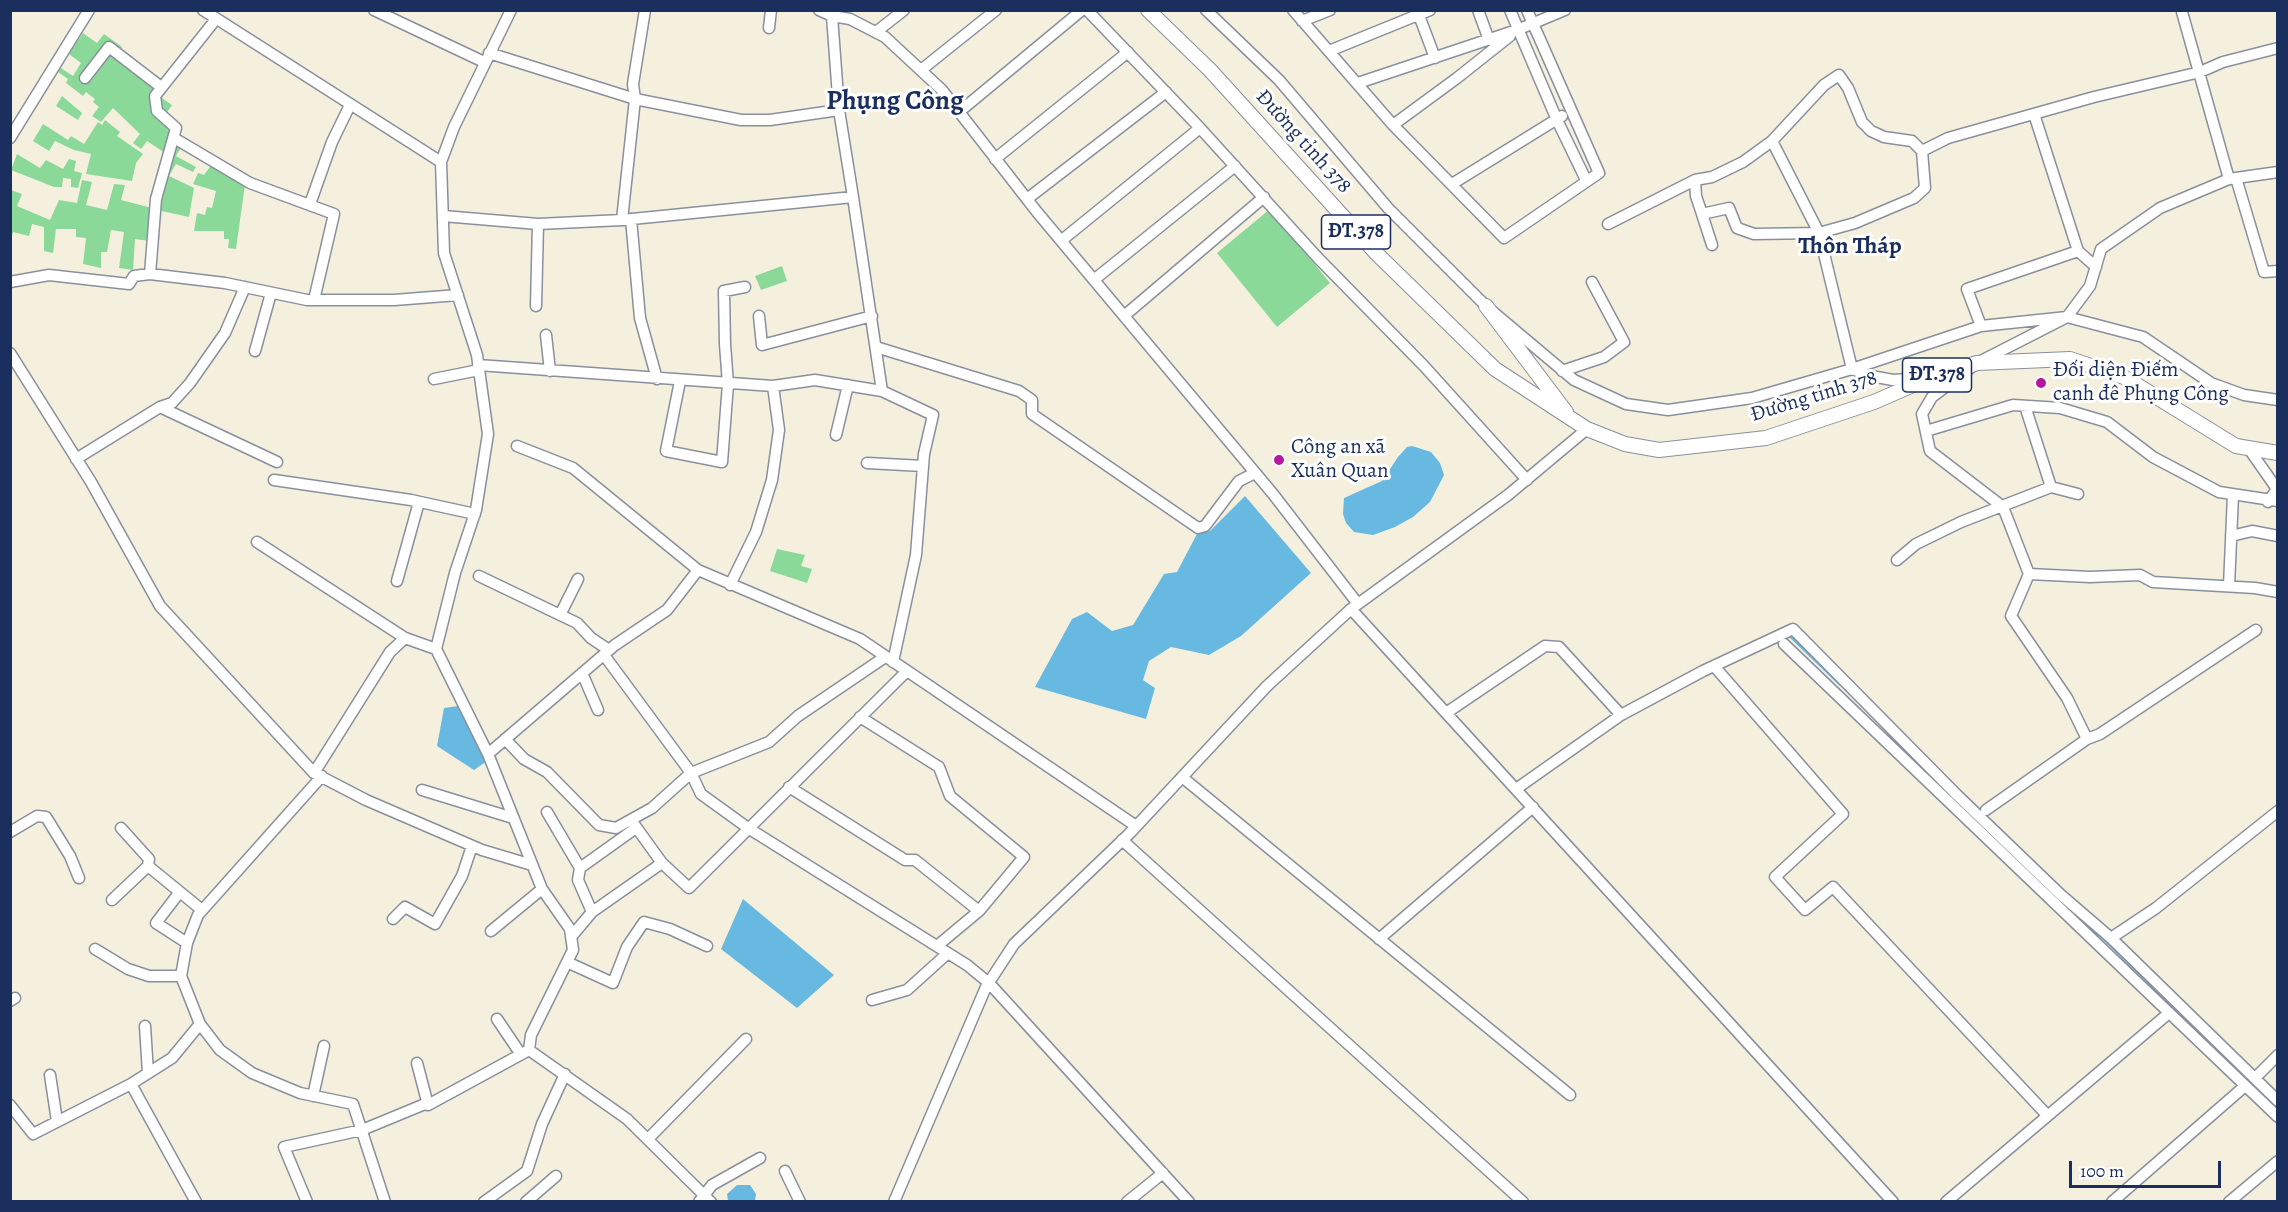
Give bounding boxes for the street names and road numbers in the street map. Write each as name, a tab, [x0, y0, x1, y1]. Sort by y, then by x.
street label: Đường tỉnh 378	[1250, 85, 1356, 199]
road number: ĐT.378	[1322, 215, 1390, 249]
road number: ĐT.378	[1902, 358, 1972, 392]
street label: Đường tỉnh 378	[1748, 366, 1880, 428]

